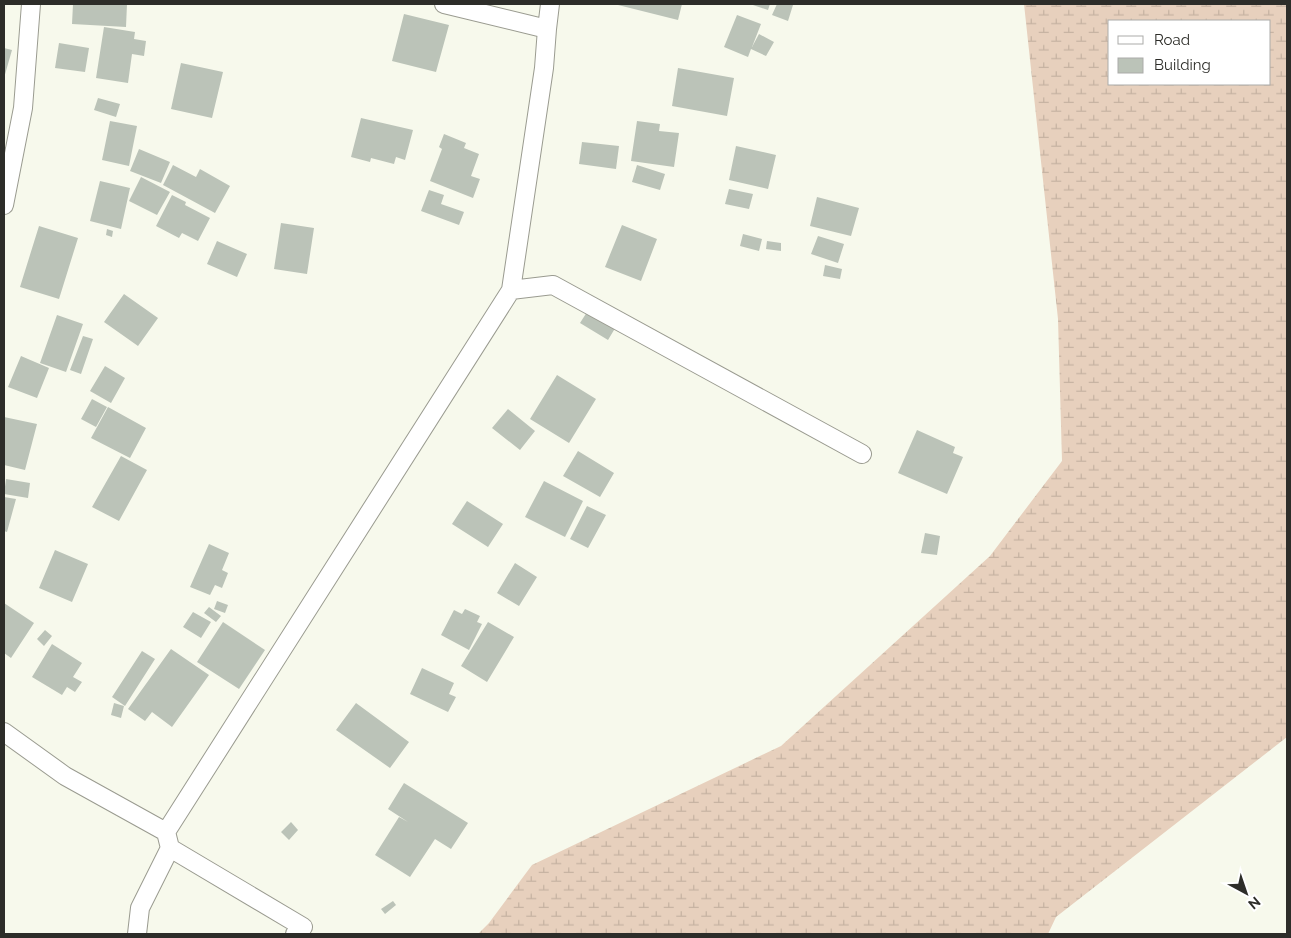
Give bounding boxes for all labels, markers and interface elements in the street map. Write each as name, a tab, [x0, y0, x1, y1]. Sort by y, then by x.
legend	[1108, 20, 1271, 85]
text: Road	[1154, 31, 1190, 49]
text: Building	[1154, 56, 1211, 74]
north arrow	[1221, 868, 1271, 918]
text: N	[1245, 893, 1264, 913]

